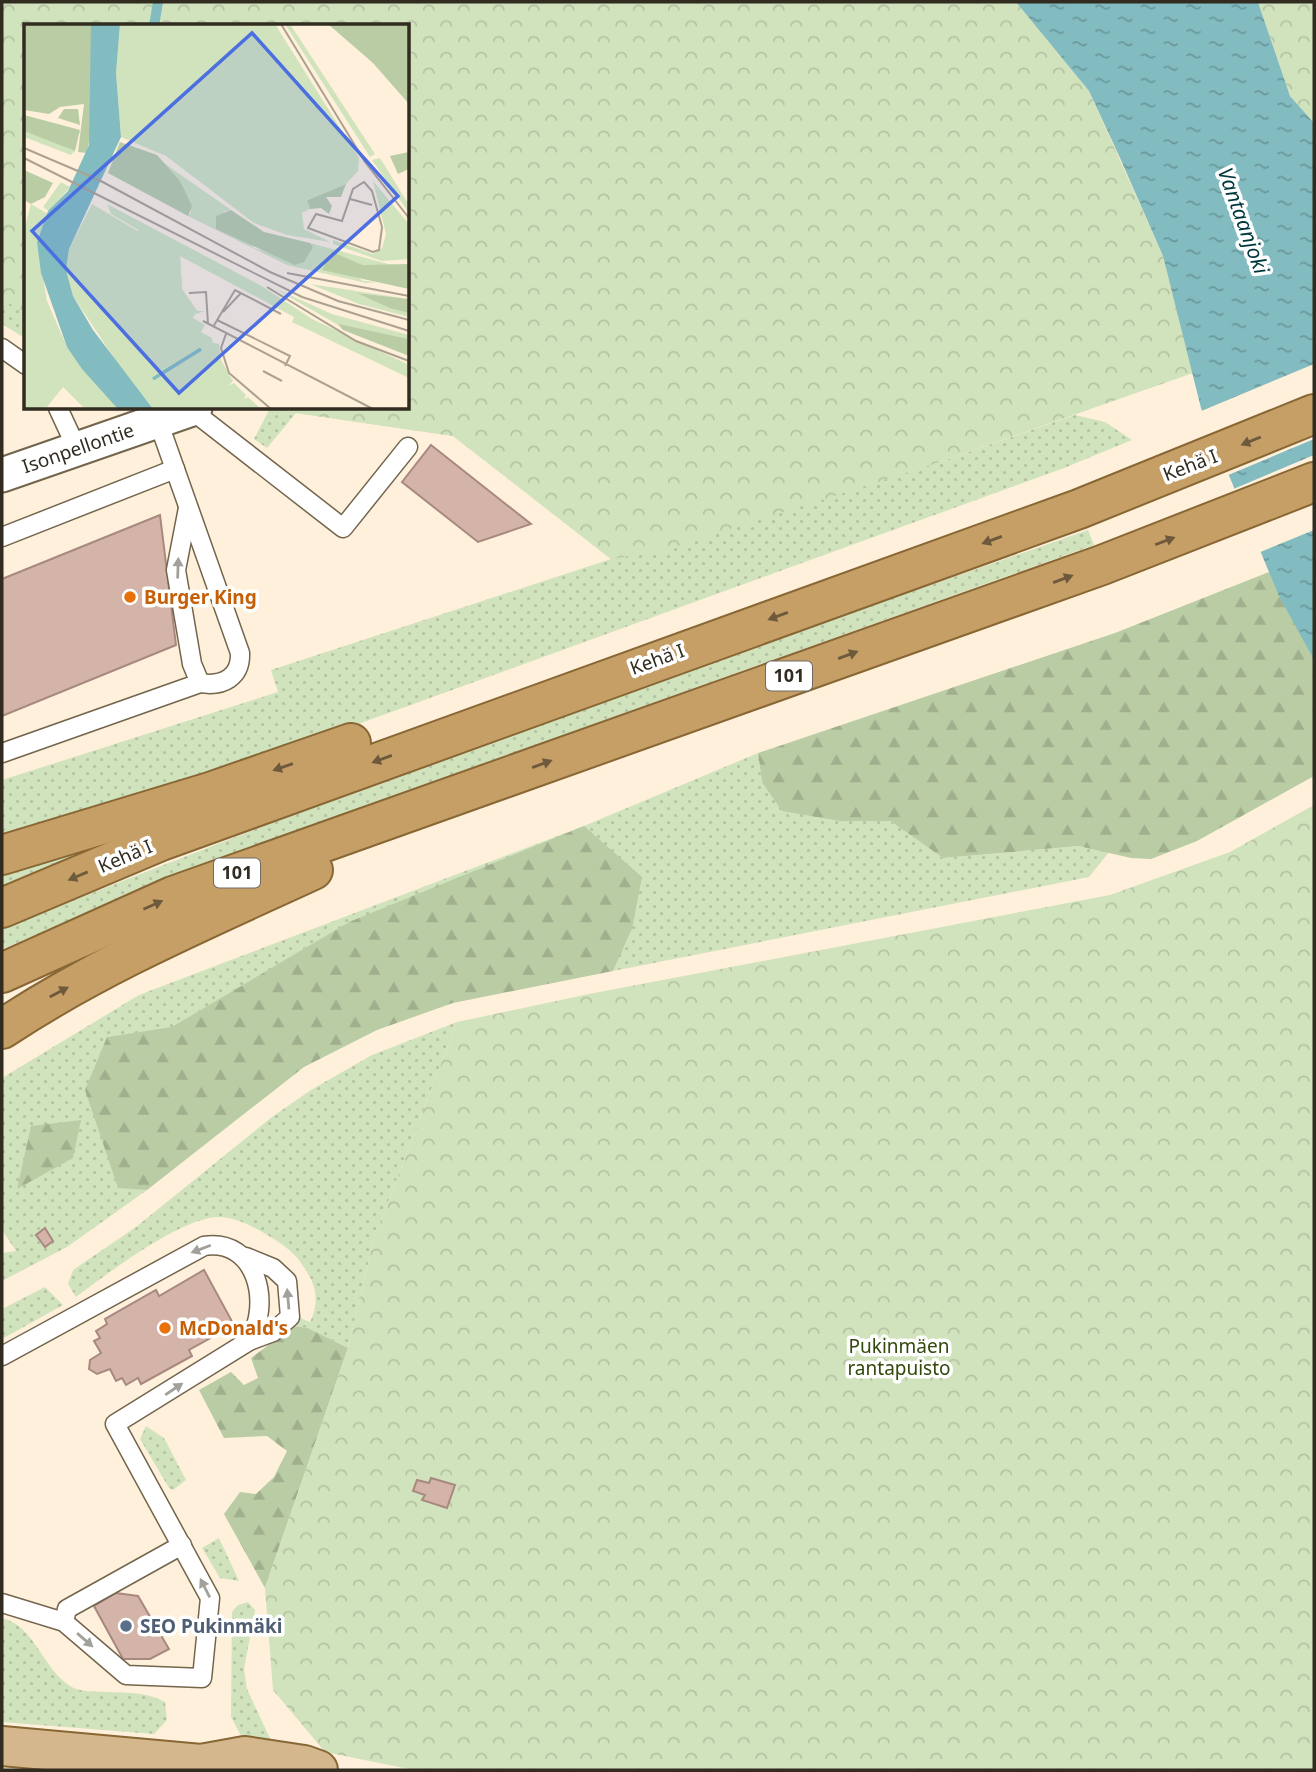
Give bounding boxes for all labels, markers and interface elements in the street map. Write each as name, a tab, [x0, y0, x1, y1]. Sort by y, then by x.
inset map	[24, 24, 410, 410]
water label: Vantaanjoki	[1212, 164, 1276, 278]
street label: Isonpellontie	[19, 417, 137, 479]
one-way arrow	[1241, 436, 1262, 447]
street label: Kehä I	[1159, 443, 1221, 487]
one-way arrow	[981, 535, 1002, 546]
one-way arrow	[1155, 535, 1176, 546]
one-way arrow	[173, 557, 184, 579]
one-way arrow	[1052, 573, 1073, 584]
place label: Burger King	[144, 584, 257, 610]
marker: Burger King	[122, 589, 138, 605]
one-way arrow	[767, 611, 788, 622]
street label: Kehä I	[626, 637, 688, 681]
one-way arrow	[838, 649, 859, 660]
road number: 101	[766, 662, 812, 690]
one-way arrow	[371, 754, 392, 765]
one-way arrow	[531, 758, 552, 769]
one-way arrow	[272, 762, 293, 773]
street label: Kehä I	[94, 833, 156, 879]
road number: 101	[214, 858, 260, 888]
one-way arrow	[67, 871, 88, 882]
one-way arrow	[143, 899, 164, 910]
one-way arrow	[49, 986, 69, 998]
one-way arrow	[191, 1243, 212, 1254]
one-way arrow	[282, 1288, 293, 1310]
place label: McDonald's	[179, 1315, 288, 1341]
marker: McDonald's	[157, 1320, 173, 1336]
park label: Pukinmäen rantapuisto	[847, 1333, 951, 1381]
one-way arrow	[164, 1383, 184, 1396]
one-way arrow	[199, 1577, 211, 1597]
place label: SEO Pukinmäki	[140, 1613, 282, 1639]
marker: SEO Pukinmäki	[118, 1618, 134, 1634]
one-way arrow	[76, 1632, 94, 1648]

